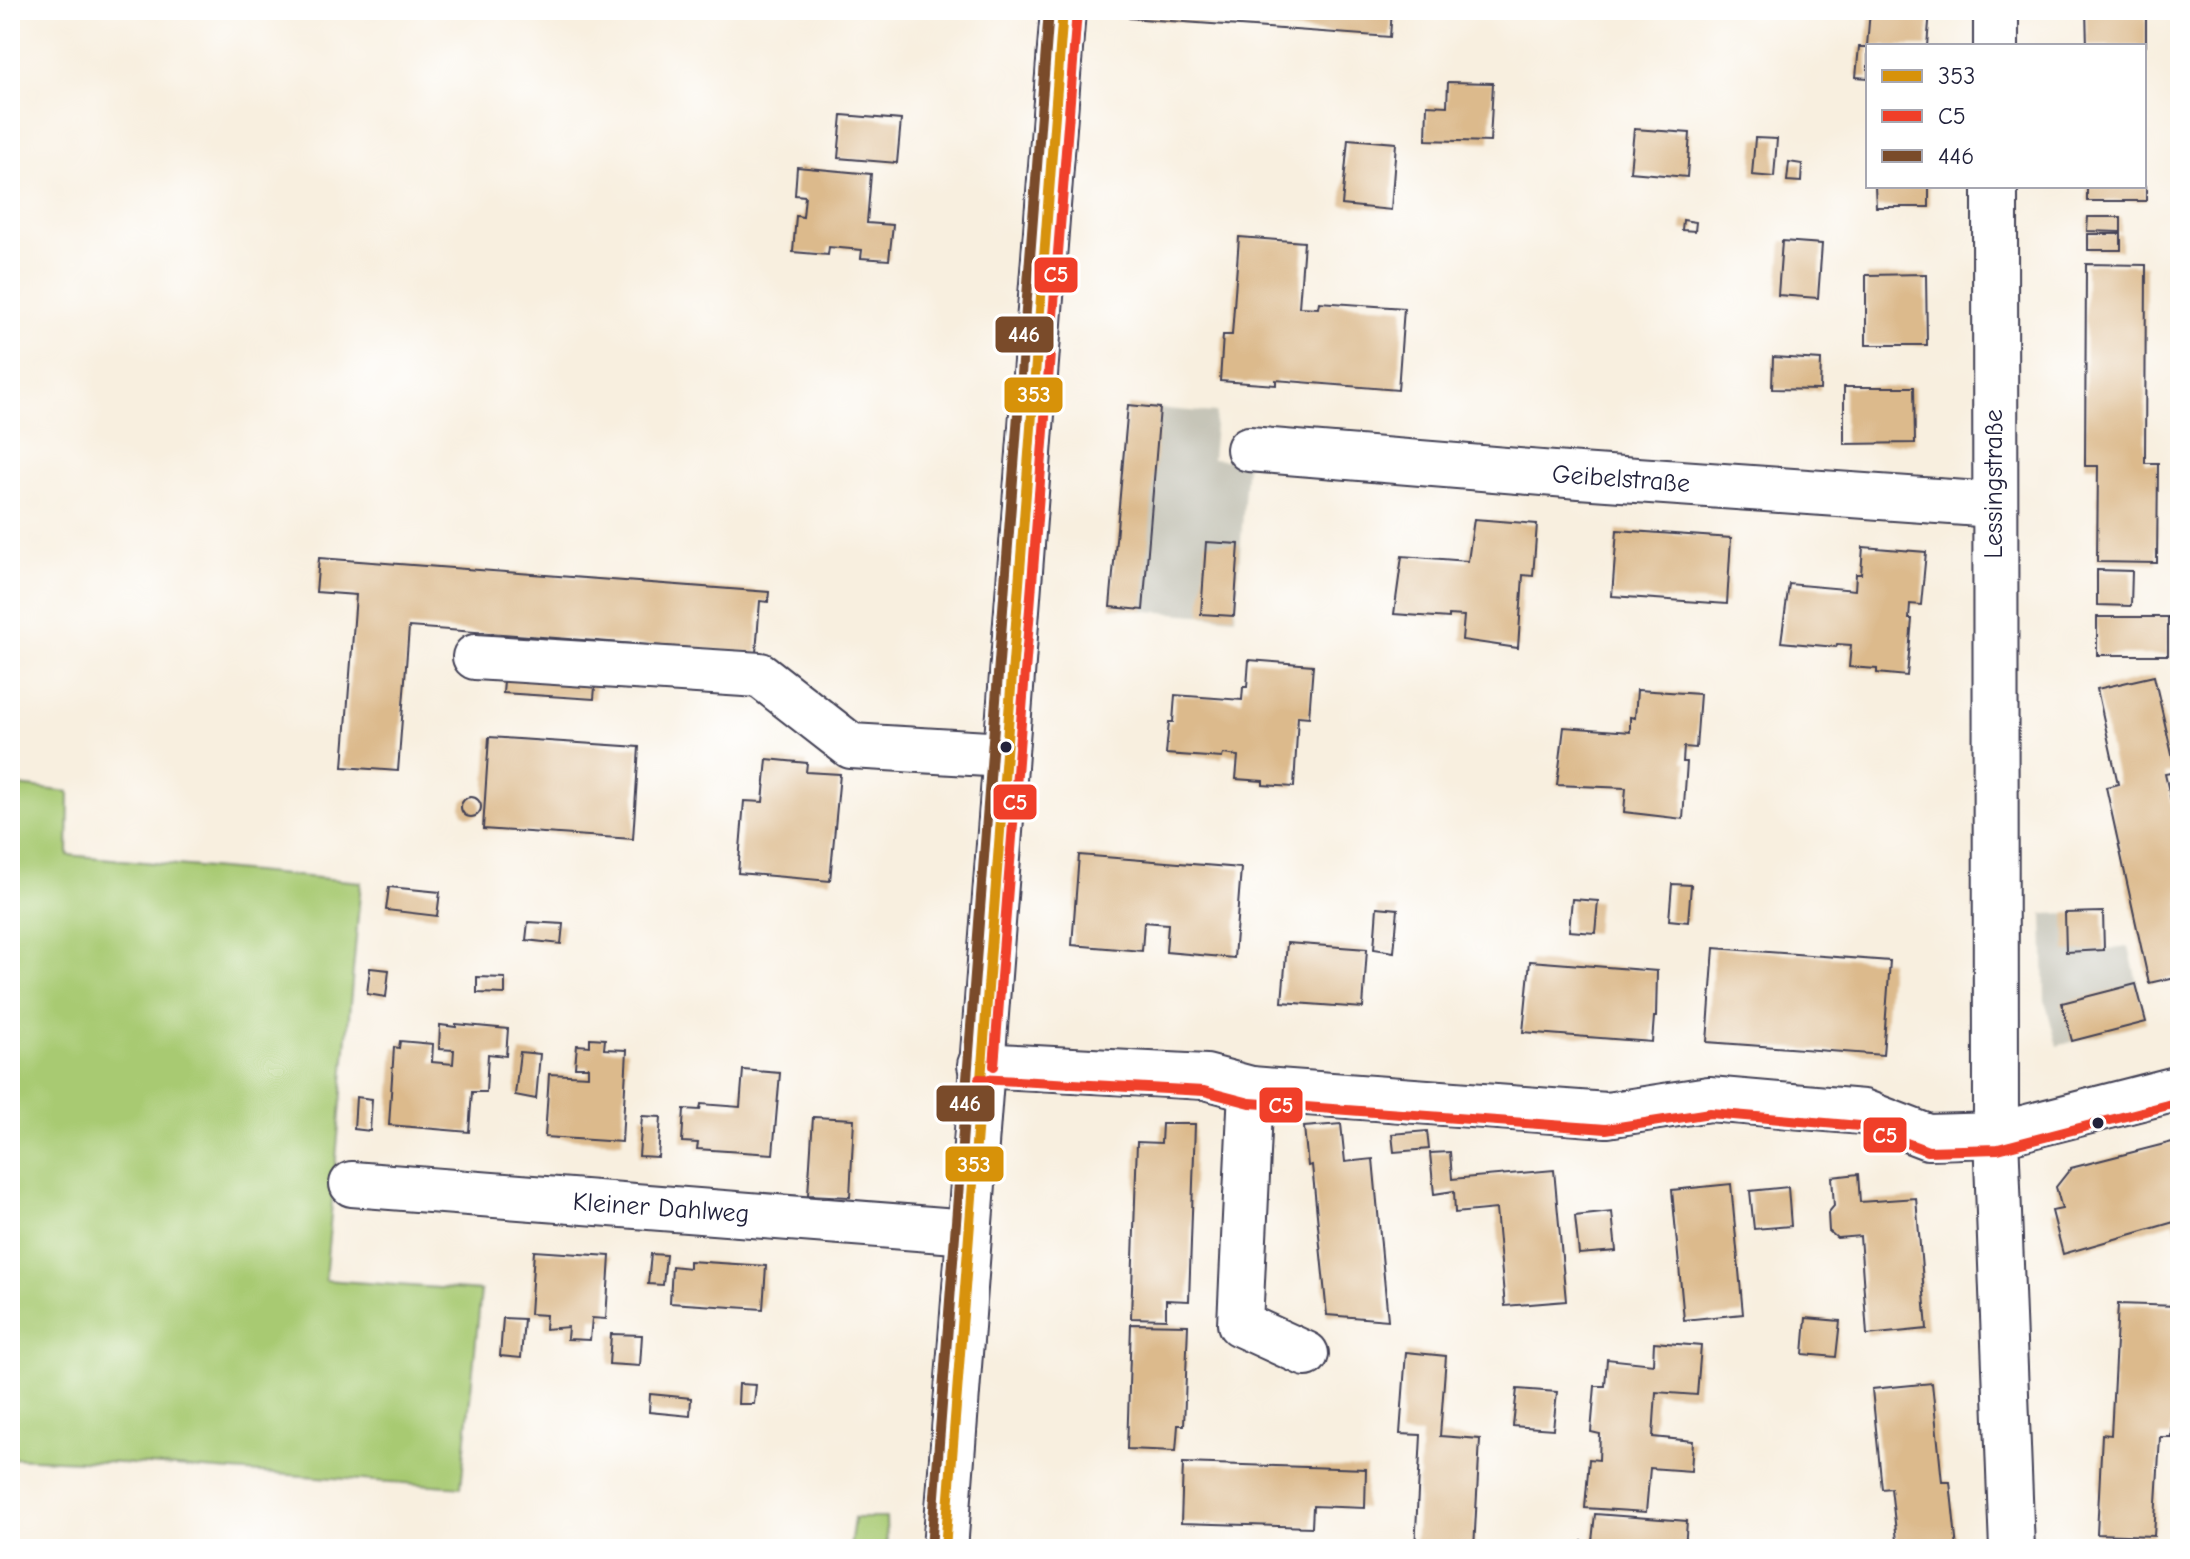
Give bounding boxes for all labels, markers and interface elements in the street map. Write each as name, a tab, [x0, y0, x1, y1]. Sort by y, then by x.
legend	[1866, 44, 2146, 188]
text: 353	[1938, 62, 1975, 90]
text: C5	[1938, 102, 1966, 130]
text: 446	[1938, 142, 1974, 170]
line badge: C5	[1033, 256, 1079, 294]
text: C5	[1044, 262, 1068, 288]
line badge: 446	[994, 315, 1055, 354]
text: 446	[1008, 322, 1040, 348]
line badge: 353	[1003, 376, 1064, 414]
text: 353	[1017, 382, 1051, 408]
street label: Lessingstraße	[1979, 409, 2009, 559]
street label: Geibelstraße	[1551, 459, 1691, 499]
unlabelled marker	[998, 739, 1014, 755]
line badge: C5	[992, 783, 1038, 821]
text: C5	[1003, 790, 1027, 816]
line badge: 446	[935, 1084, 996, 1123]
line badge: C5	[1258, 1086, 1304, 1124]
text: 446	[949, 1091, 981, 1117]
text: C5	[1269, 1093, 1293, 1119]
unlabelled marker	[2090, 1115, 2106, 1131]
line badge: C5	[1862, 1116, 1908, 1154]
text: C5	[1873, 1123, 1897, 1149]
line badge: 353	[944, 1145, 1005, 1183]
text: 353	[957, 1152, 991, 1178]
street label: Kleiner Dahlweg	[572, 1187, 750, 1229]

